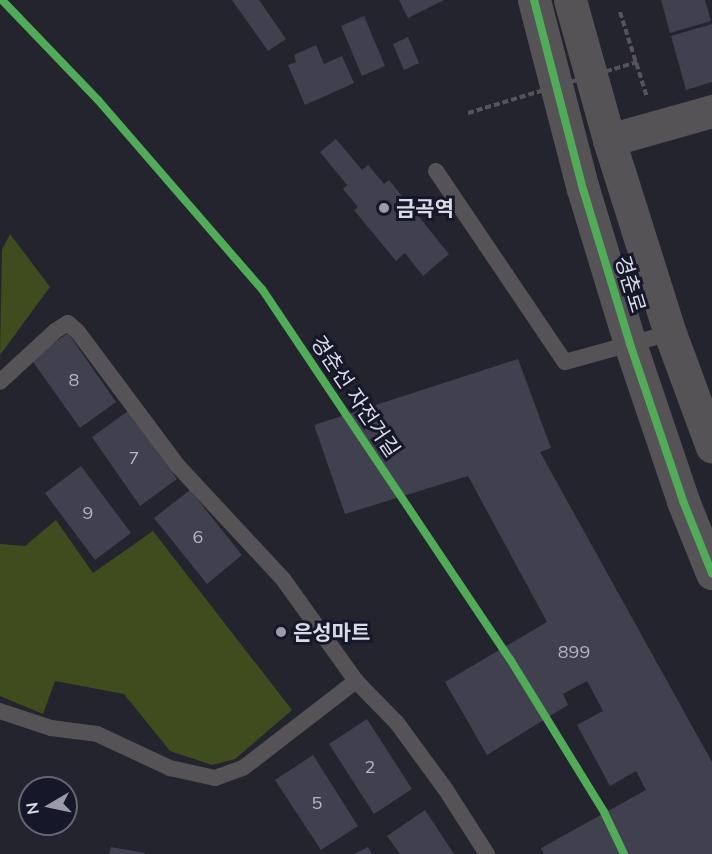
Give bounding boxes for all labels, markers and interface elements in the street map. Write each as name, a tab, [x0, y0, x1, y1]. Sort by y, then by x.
place label: 금곡역	[396, 195, 454, 221]
marker: 금곡역	[377, 201, 391, 215]
street label: 경춘로	[610, 253, 652, 315]
street label: 경춘선 자전거길	[306, 331, 406, 461]
house number: 8	[69, 369, 79, 391]
house number: 7	[129, 447, 139, 469]
house number: 9	[83, 502, 93, 524]
house number: 6	[193, 526, 203, 548]
place label: 은성마트	[293, 619, 370, 645]
marker: 은성마트	[274, 625, 288, 639]
house number: 899	[558, 641, 590, 663]
house number: 2	[365, 756, 375, 778]
north arrow	[18, 776, 78, 836]
house number: 5	[312, 792, 322, 814]
text: N	[21, 801, 43, 816]

